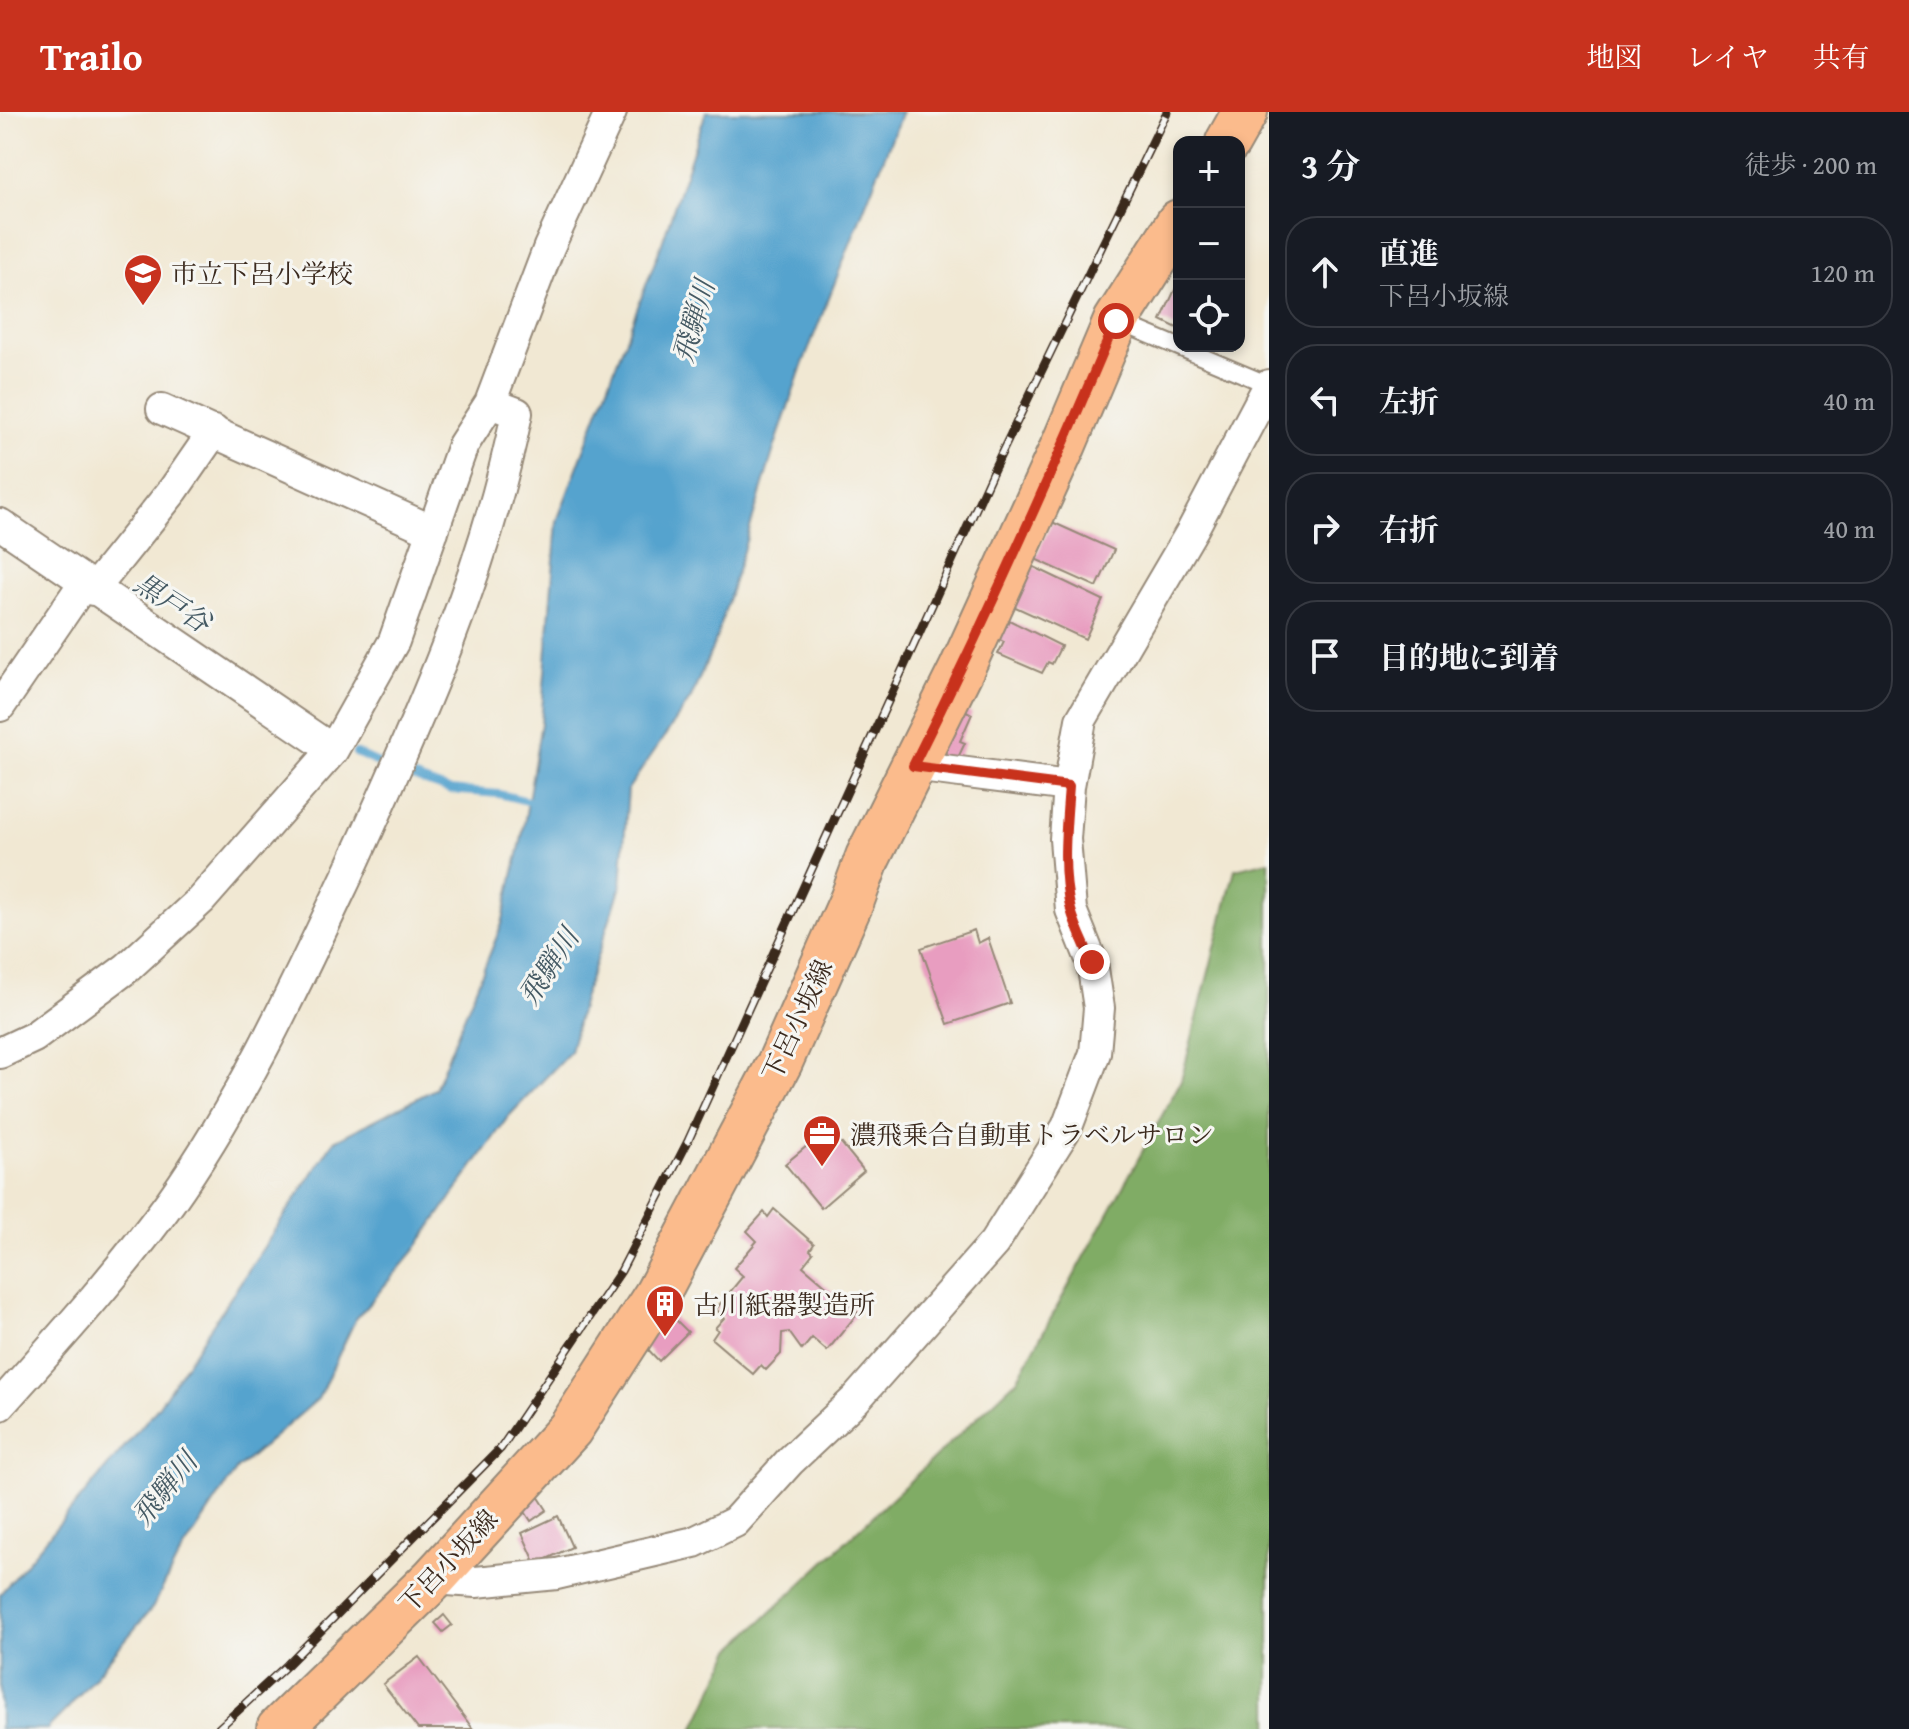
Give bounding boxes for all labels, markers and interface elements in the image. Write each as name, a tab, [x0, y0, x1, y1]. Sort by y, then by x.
text: Trailo	[40, 28, 143, 84]
text: 地図	[1586, 36, 1642, 77]
text: レイヤ	[1686, 36, 1769, 77]
text: 共有	[1813, 36, 1869, 77]
map controls	[1173, 136, 1245, 352]
button: +	[1173, 136, 1245, 208]
text: 3 分	[1301, 141, 1360, 190]
text: 徒歩 · 200 m	[1745, 145, 1877, 184]
button: −	[1173, 208, 1245, 280]
text: 直進	[1379, 231, 1439, 275]
icon: ahead	[1303, 250, 1347, 294]
school or university icon: 市立下呂小学校	[122, 252, 164, 307]
text: 120 m	[1810, 253, 1875, 292]
place label: 市立下呂小学校	[171, 254, 353, 293]
water label: 飛騨川	[662, 272, 725, 367]
text: 下呂小坂線	[1379, 276, 1509, 315]
button: locate	[1173, 280, 1245, 352]
route start	[1098, 303, 1134, 339]
icon: left	[1303, 378, 1347, 422]
text: 左折	[1379, 379, 1439, 423]
text: 40 m	[1823, 381, 1875, 420]
icon: right	[1303, 506, 1347, 550]
text: 右折	[1379, 507, 1439, 551]
text: 40 m	[1823, 509, 1875, 548]
water label: 黒戸谷	[127, 562, 221, 643]
icon: arrive	[1303, 634, 1347, 678]
text: 目的地に到着	[1379, 635, 1559, 679]
water label: 飛騨川	[508, 917, 590, 1012]
route end	[1074, 944, 1110, 980]
street label: 下呂小坂線	[752, 953, 842, 1087]
office icon: 濃飛乗合自動車トラベルサロン	[801, 1113, 843, 1168]
place label: 濃飛乗合自動車トラベルサロン	[850, 1115, 1214, 1154]
building icon: 古川紙器製造所	[644, 1283, 686, 1338]
place label: 古川紙器製造所	[693, 1285, 875, 1324]
water label: 飛騨川	[122, 1440, 208, 1534]
street label: 下呂小坂線	[389, 1500, 507, 1622]

